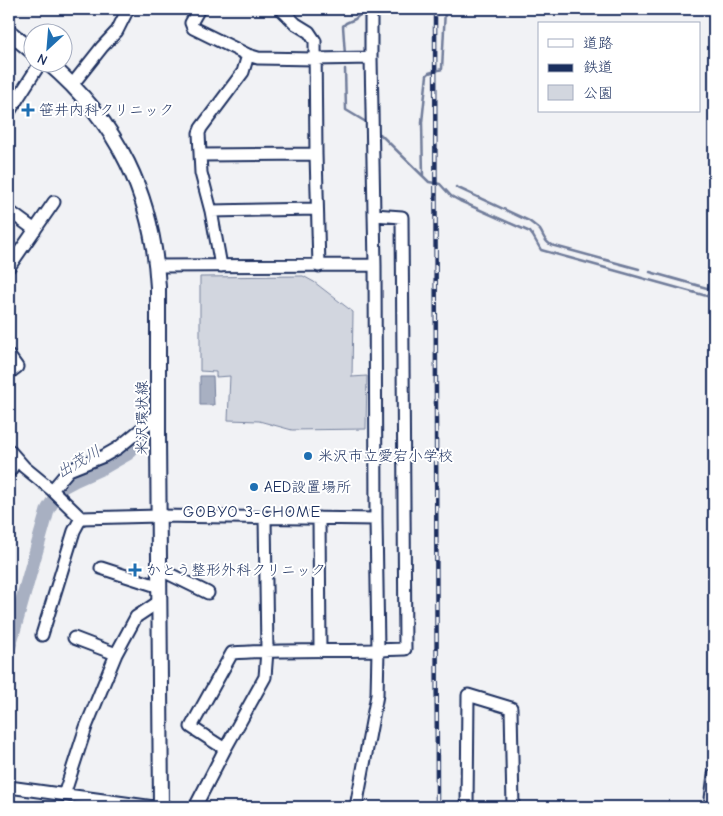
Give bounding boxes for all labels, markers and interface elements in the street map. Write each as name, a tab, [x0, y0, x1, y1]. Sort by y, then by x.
north arrow	[22, 22, 72, 72]
legend	[538, 22, 700, 112]
text: 道路	[583, 34, 613, 52]
text: N	[35, 50, 50, 69]
text: 鉄道	[583, 58, 613, 76]
text: 公園	[583, 84, 613, 102]
place label: 笹井内科クリニック	[39, 101, 174, 119]
marker: 笹井内科クリニック	[21, 103, 35, 117]
street label: 米沢環状線	[133, 380, 151, 456]
water label: 出茂川	[53, 442, 104, 482]
place label: 米沢市立愛宕小学校	[318, 447, 453, 465]
marker: 米沢市立愛宕小学校	[302, 450, 314, 462]
place label: AED設置場所	[264, 478, 351, 496]
marker: AED設置場所	[248, 481, 260, 493]
district label: GOBYO 3-CHOME	[183, 503, 321, 521]
place label: かとう整形外科クリニック	[146, 561, 326, 579]
marker: かとう整形外科クリニック	[128, 563, 142, 577]

